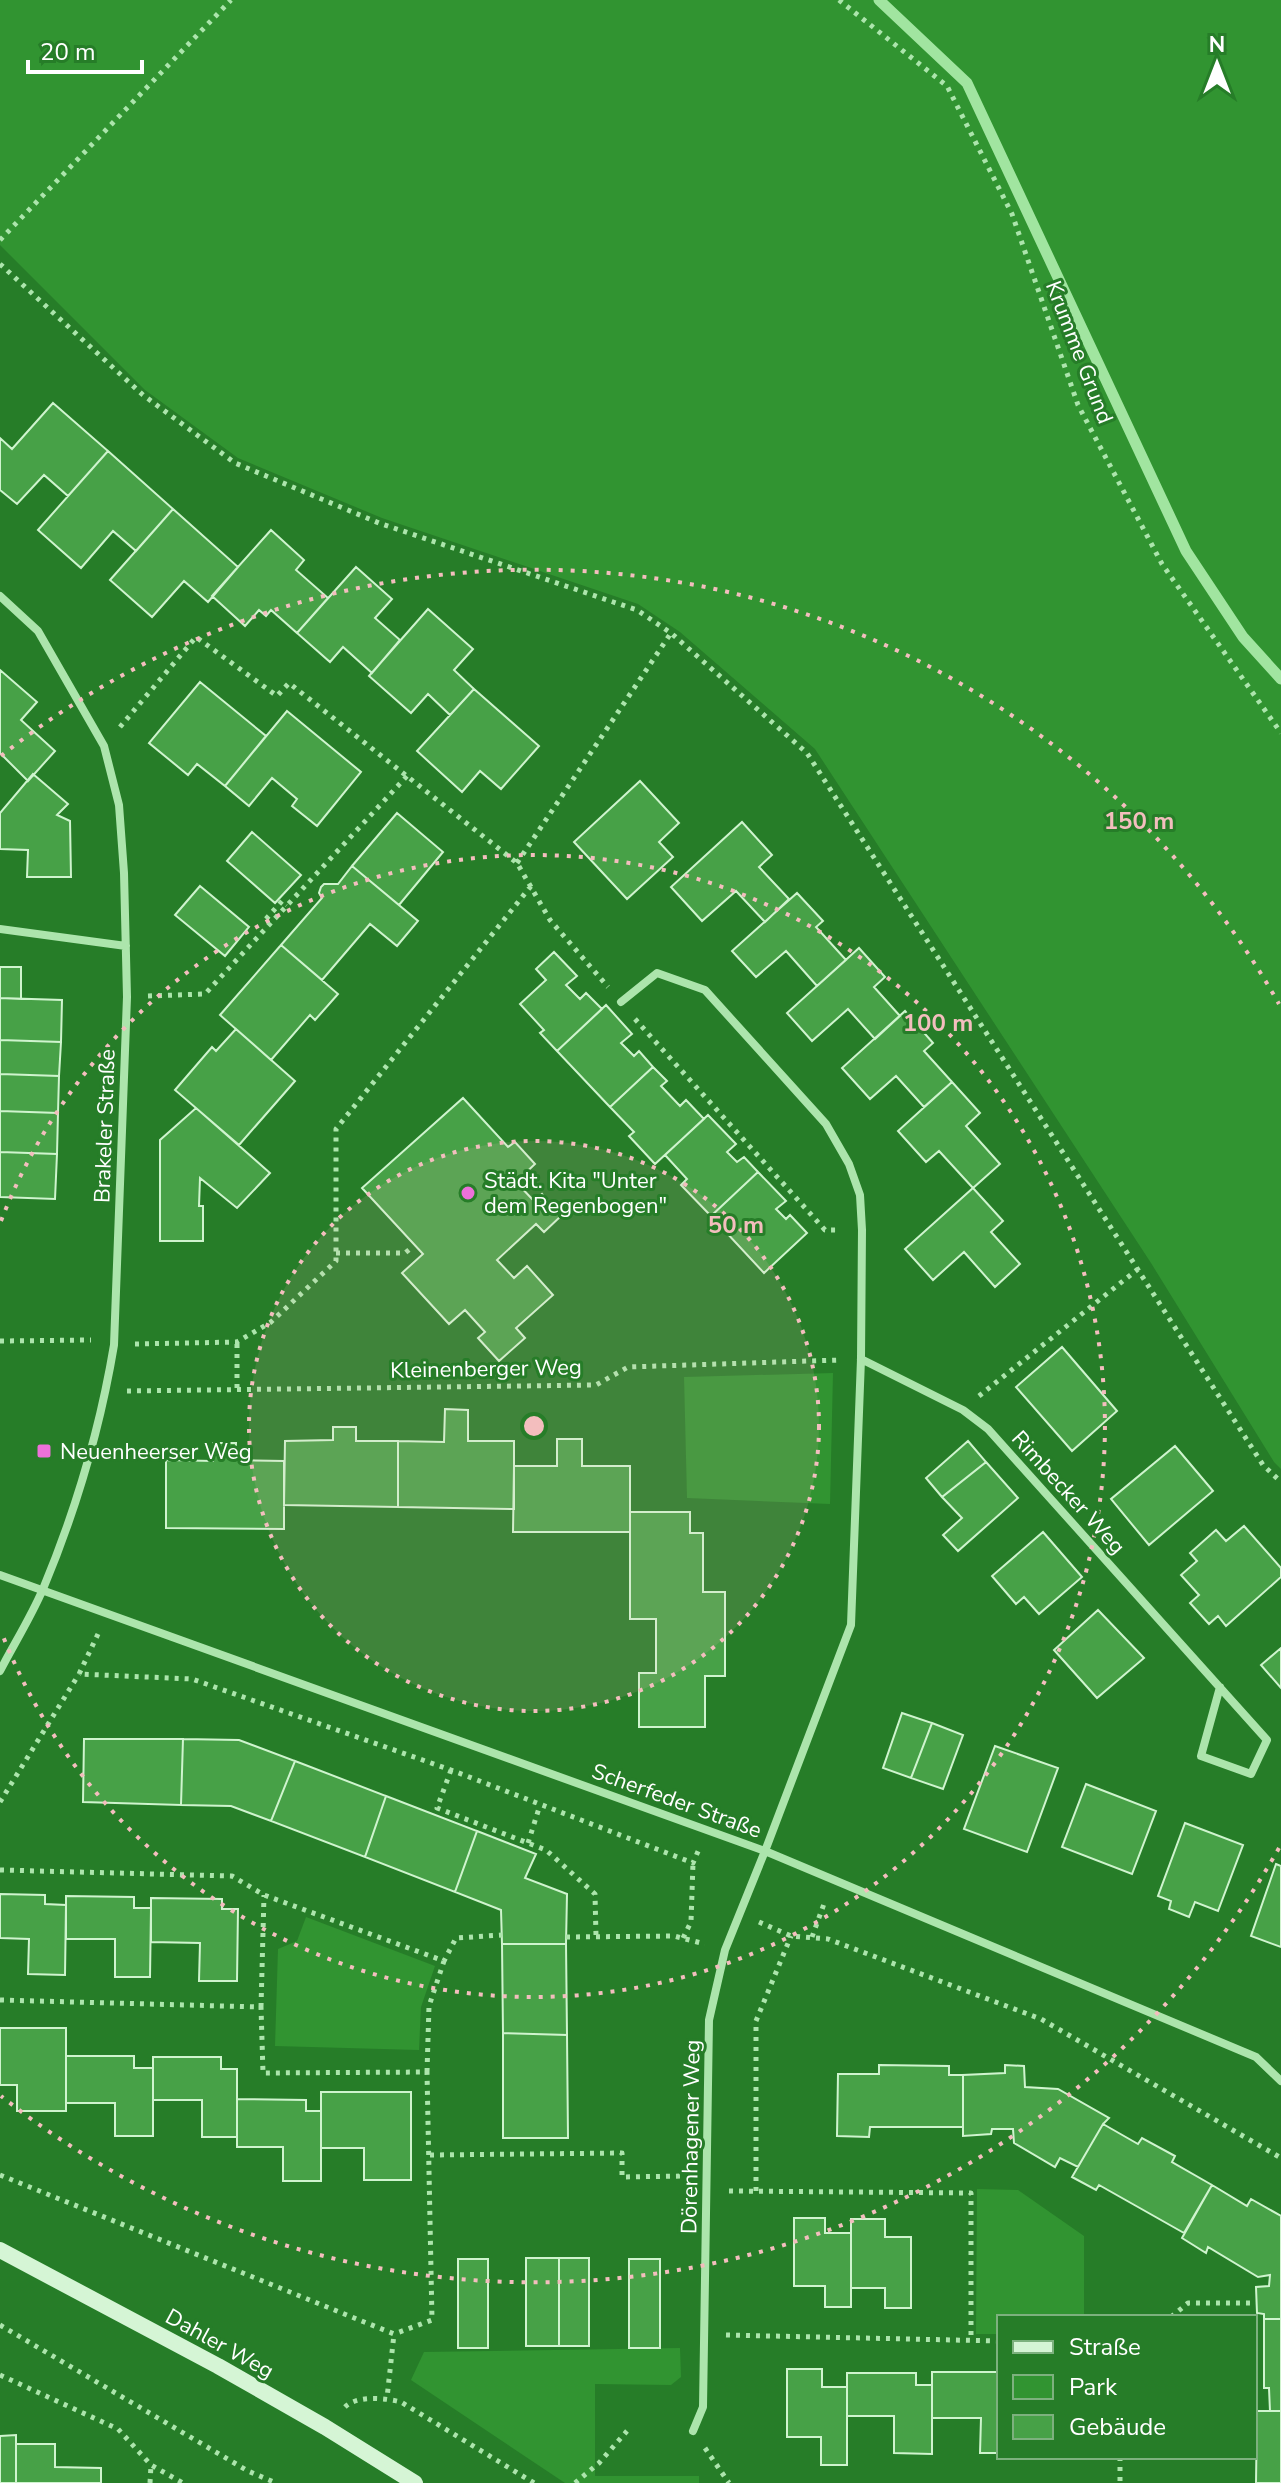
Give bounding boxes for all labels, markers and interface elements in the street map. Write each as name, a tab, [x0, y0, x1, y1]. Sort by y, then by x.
scale bar	[28, 24, 142, 74]
north arrow	[1177, 24, 1257, 104]
text: N	[1209, 30, 1225, 60]
text: 20 m	[40, 36, 96, 68]
street label: Krumme Grund	[1038, 277, 1120, 428]
text: 150 m	[1104, 805, 1174, 837]
text: 100 m	[903, 1007, 973, 1039]
street label: Brakeler Straße	[87, 1048, 123, 1204]
place label: Städt. Kita "Unter dem Regenbogen"	[484, 1166, 667, 1221]
marker: Städt. Kita "Unter dem Regenbogen"	[459, 1184, 477, 1202]
text: 50 m	[708, 1209, 764, 1241]
street label: Kleinenberger Weg	[390, 1352, 582, 1386]
centre of rings	[520, 1412, 548, 1440]
street label: Rimbecker Weg	[1005, 1424, 1132, 1561]
place label: Neuenheerser Weg	[60, 1437, 252, 1467]
marker: Neuenheerser Weg	[35, 1442, 53, 1460]
street label: Scherfeder Straße	[587, 1756, 766, 1846]
street label: Dörenhagener Weg	[674, 2040, 708, 2235]
street label: Dahler Weg	[160, 2302, 279, 2386]
legend	[997, 2315, 1257, 2459]
text: Straße	[1069, 2331, 1141, 2363]
text: Park	[1069, 2371, 1118, 2403]
text: Gebäude	[1069, 2411, 1166, 2443]

